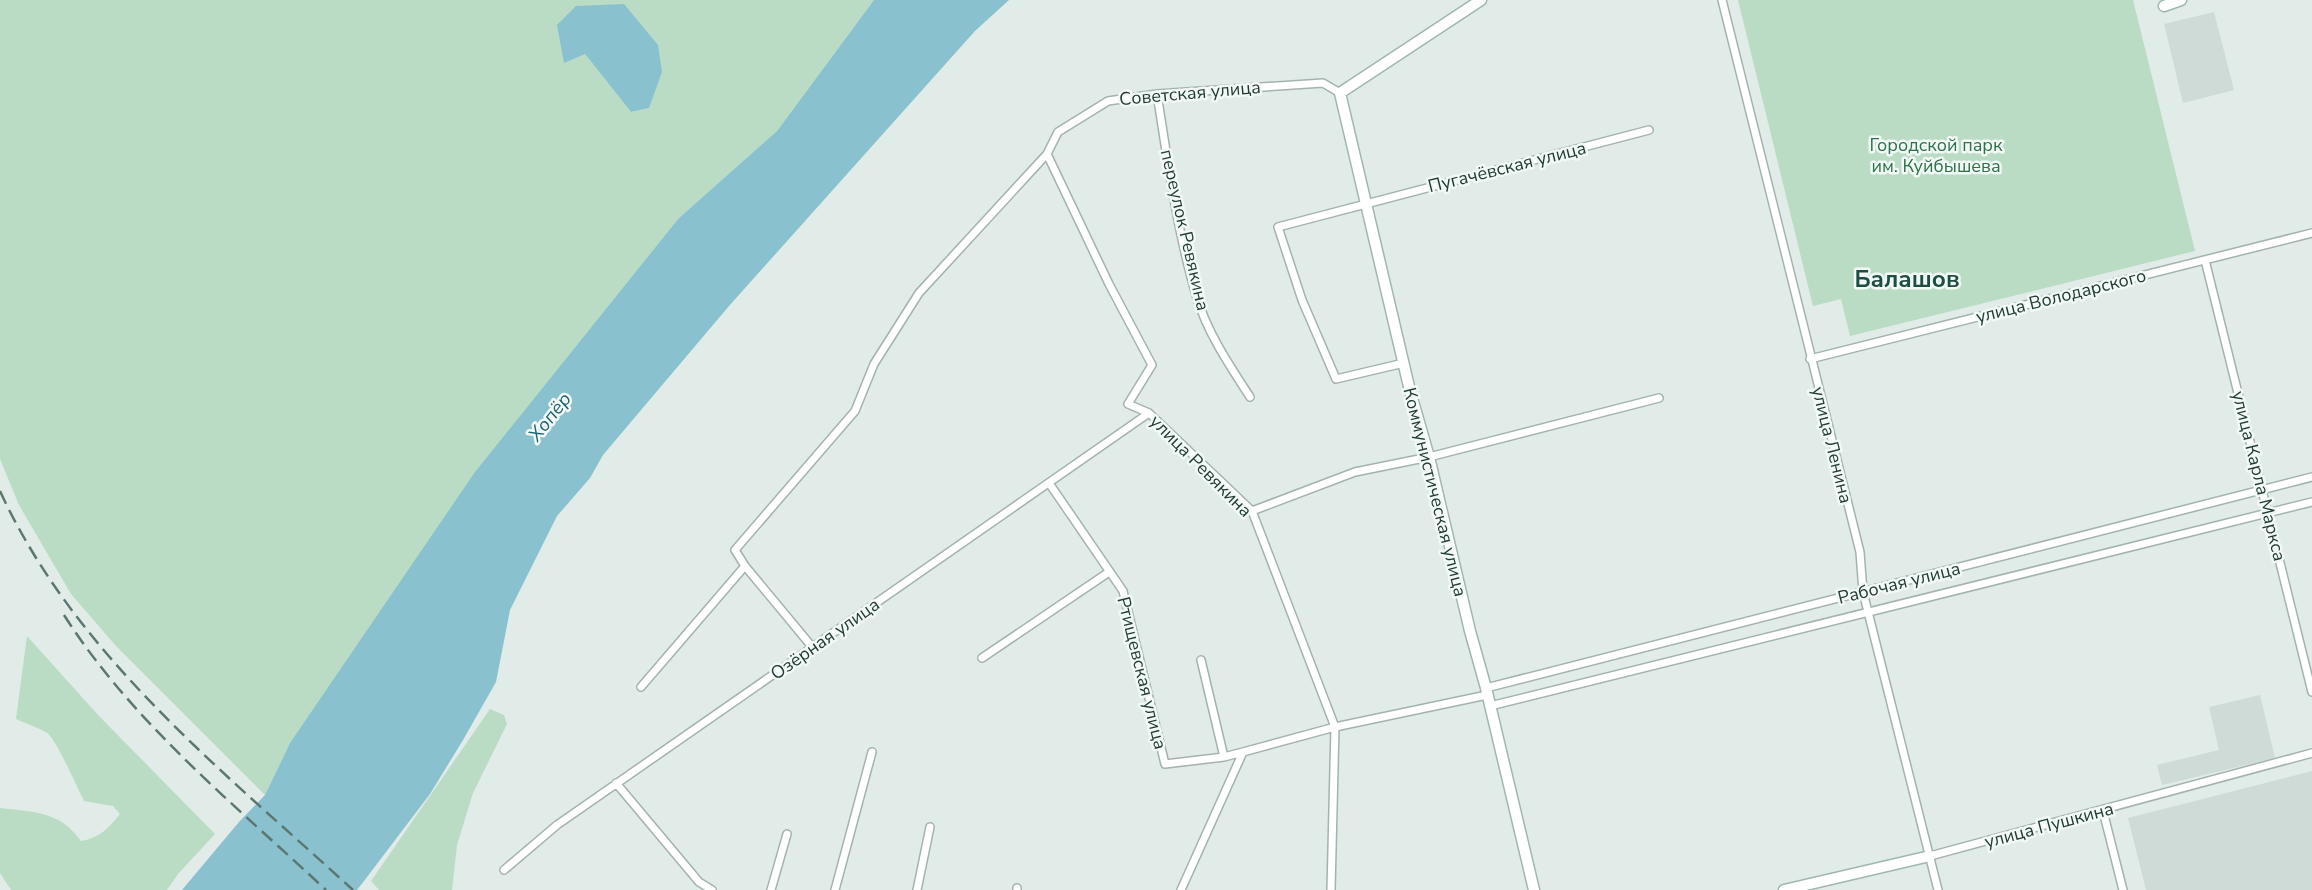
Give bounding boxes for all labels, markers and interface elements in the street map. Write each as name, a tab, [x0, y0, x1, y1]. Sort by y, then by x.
street label: Советская улица	[1118, 75, 1262, 111]
park label: Городской парк им. Куйбышева	[1870, 133, 2003, 178]
street label: Пугачёвская улица	[1425, 136, 1589, 198]
street label: переулок Ревякина	[1155, 147, 1215, 313]
district label: Балашов	[1854, 263, 1960, 295]
street label: улица Володарского	[1973, 263, 2149, 329]
street label: улица Ленина	[1806, 384, 1858, 506]
street label: Коммунистическая улица	[1397, 385, 1473, 599]
water label: Хопёр	[522, 387, 577, 448]
street label: улица Карла Маркса	[2226, 388, 2292, 564]
street label: улица Ревякина	[1145, 410, 1257, 522]
street label: Рабочая улица	[1835, 556, 1963, 610]
street label: Озёрная улица	[766, 592, 884, 686]
street label: Ртищевская улица	[1111, 594, 1173, 752]
street label: улица Пушкина	[1982, 796, 2116, 854]

